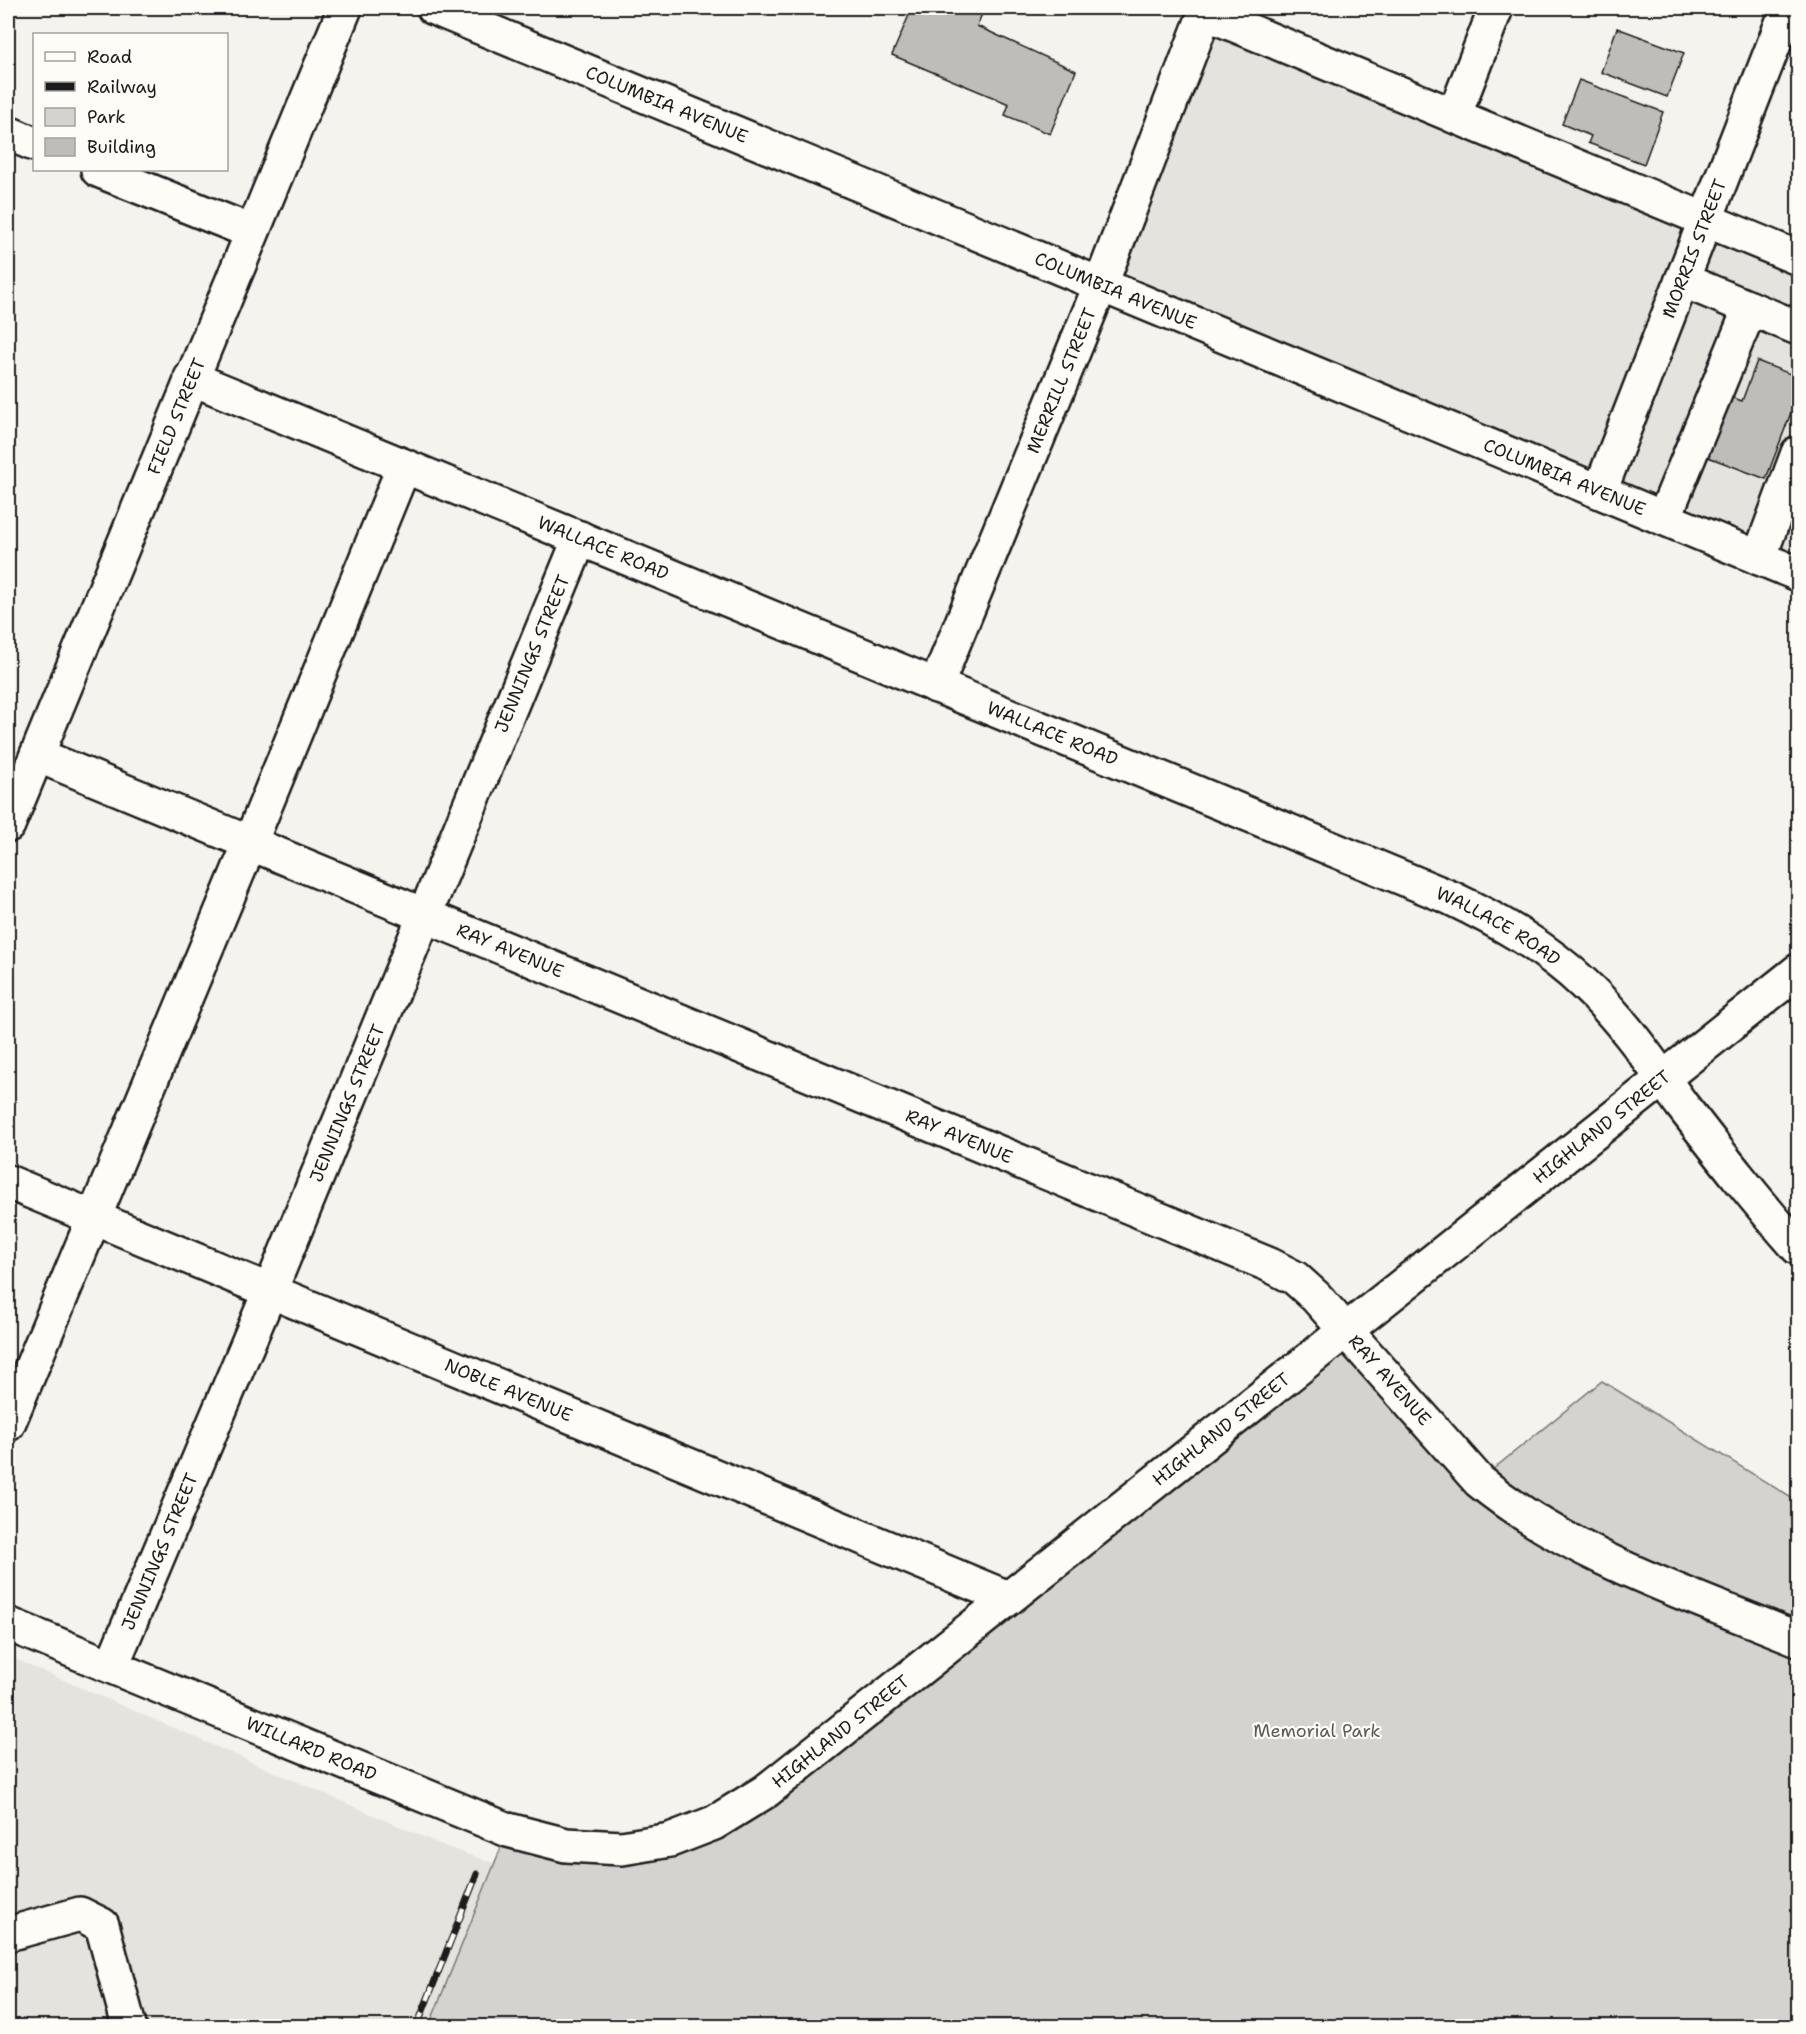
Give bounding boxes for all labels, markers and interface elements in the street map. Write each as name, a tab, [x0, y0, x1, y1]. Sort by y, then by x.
legend	[33, 33, 228, 171]
text: Road	[87, 45, 132, 69]
street label: COLUMBIA AVENUE	[582, 60, 752, 149]
text: Railway	[87, 75, 157, 99]
text: Park	[87, 105, 126, 129]
text: Building	[87, 135, 156, 159]
street label: MORRIS STREET	[1656, 176, 1732, 322]
street label: COLUMBIA AVENUE	[1031, 247, 1200, 335]
street label: MERRILL STREET	[1021, 305, 1102, 457]
street label: FIELD STREET	[142, 355, 211, 478]
street label: COLUMBIA AVENUE	[1480, 433, 1649, 521]
street label: WALLACE ROAD	[534, 510, 673, 586]
street label: JENNINGS STREET	[489, 571, 575, 736]
street label: WALLACE ROAD	[983, 696, 1122, 771]
street label: WALLACE ROAD	[1433, 881, 1565, 971]
street label: RAY AVENUE	[453, 918, 567, 984]
street label: JENNINGS STREET	[304, 1021, 390, 1186]
street label: HIGHLAND STREET	[1528, 1065, 1676, 1189]
street label: RAY AVENUE	[902, 1104, 1016, 1169]
street label: RAY AVENUE	[1343, 1330, 1436, 1431]
street label: NOBLE AVENUE	[441, 1353, 576, 1427]
street label: HIGHLAND STREET	[1147, 1367, 1295, 1491]
street label: JENNINGS STREET	[116, 1469, 204, 1634]
street label: HIGHLAND STREET	[767, 1670, 914, 1794]
street label: WILLARD ROAD	[242, 1711, 381, 1787]
park label: Memorial Park	[1253, 1719, 1381, 1743]

